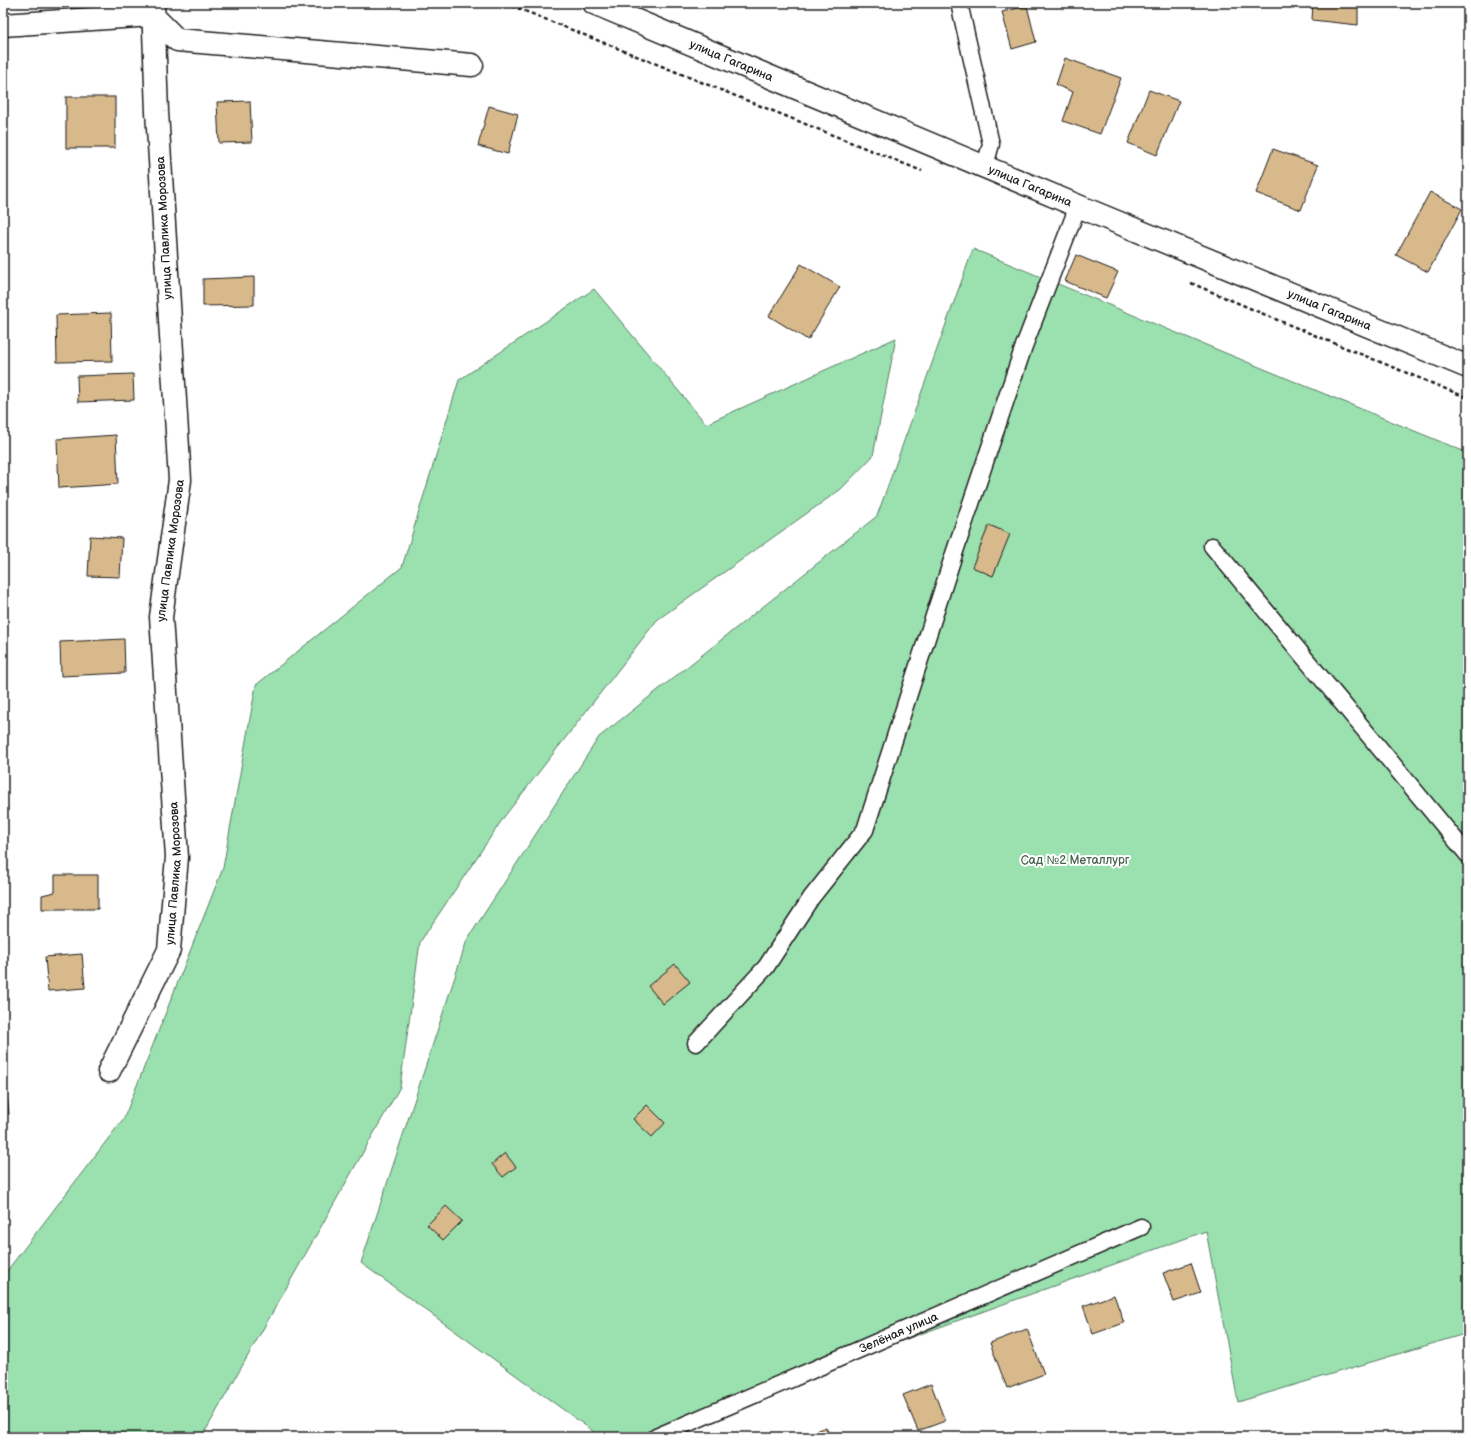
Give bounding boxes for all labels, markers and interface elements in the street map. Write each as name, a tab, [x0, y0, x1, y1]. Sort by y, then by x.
street label: улица Гагарина	[687, 37, 775, 85]
street label: улица Павлика Морозова	[153, 156, 176, 300]
street label: улица Гагарина	[986, 162, 1074, 211]
street label: улица Гагарина	[1285, 286, 1373, 334]
street label: улица Павлика Морозова	[154, 478, 188, 622]
street label: улица Павлика Морозова	[162, 801, 185, 946]
park label: Сад №2 Металлург	[1021, 853, 1130, 868]
street label: Зелёная улица	[857, 1309, 940, 1357]

